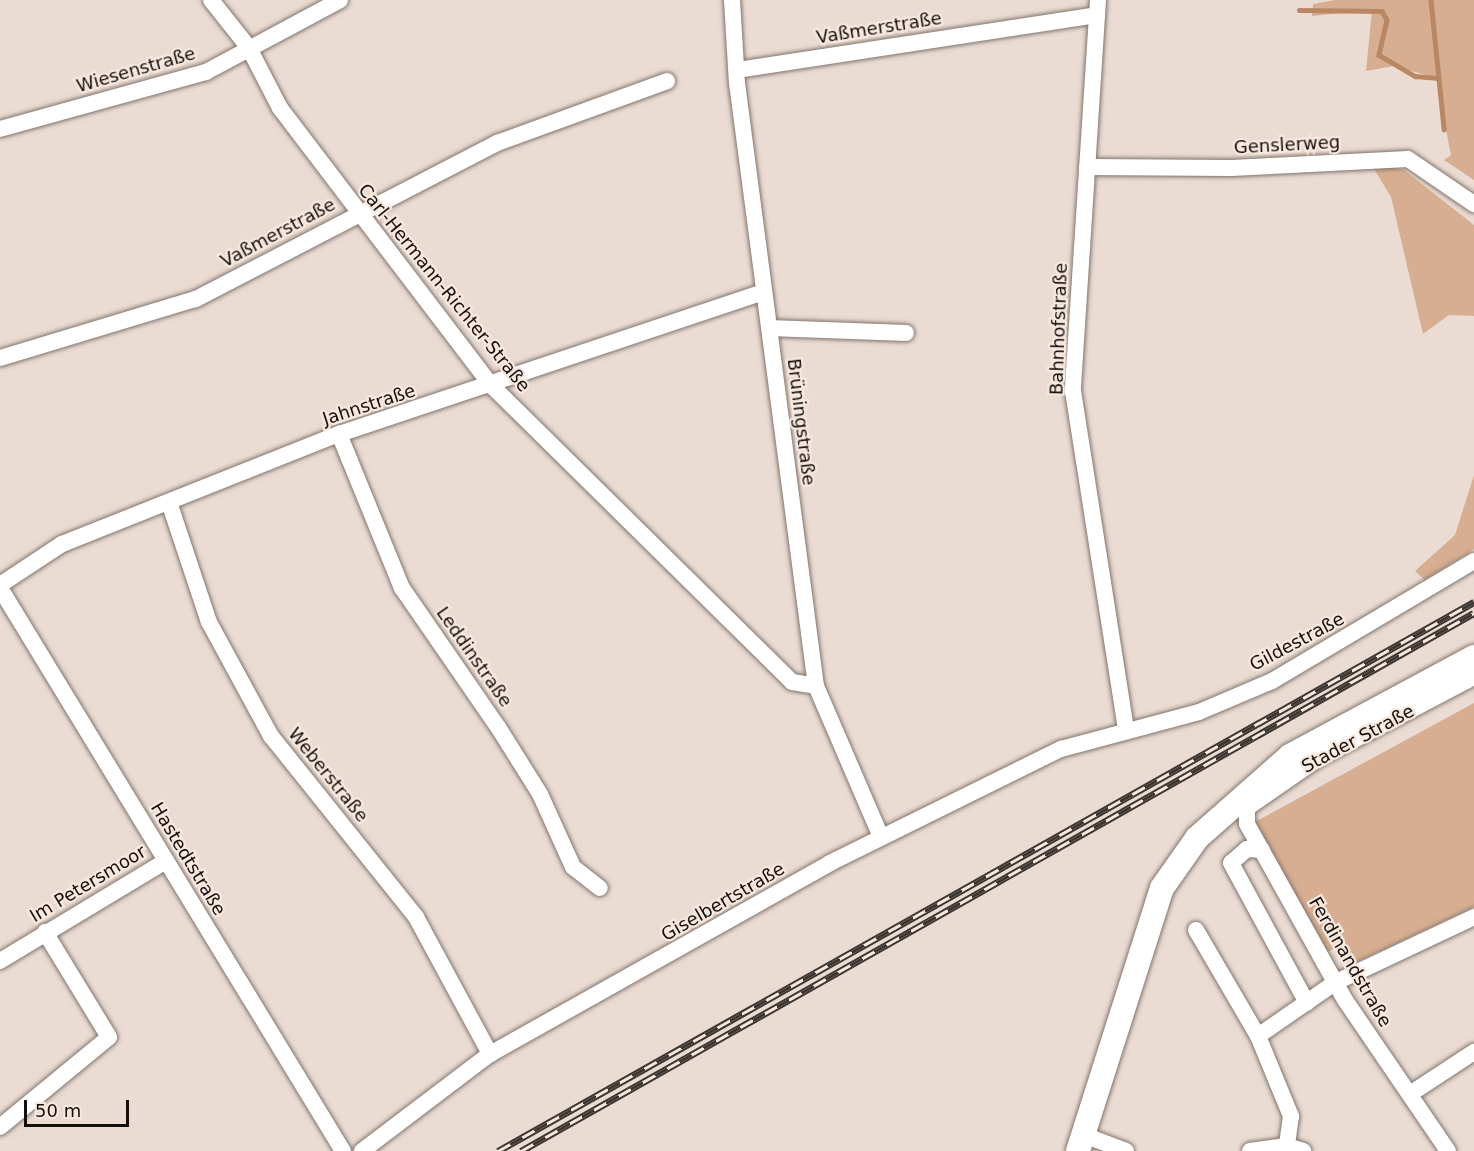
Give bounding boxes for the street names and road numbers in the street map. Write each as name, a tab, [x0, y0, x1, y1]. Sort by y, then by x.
street label: Vaßmerstraße	[815, 7, 943, 49]
street label: Wiesenstraße	[74, 43, 198, 97]
street label: Genslerweg	[1233, 131, 1341, 159]
street label: Carl-Hermann-Richter-Straße	[353, 180, 535, 396]
street label: Vaßmerstraße	[217, 194, 339, 272]
street label: Bahnhofstraße	[1046, 263, 1072, 395]
street label: Brüningstraße	[783, 357, 819, 487]
street label: Jahnstraße	[320, 380, 418, 430]
street label: Leddinstraße	[432, 603, 516, 711]
street label: Gildestraße	[1246, 608, 1348, 676]
street label: Stader Straße	[1298, 700, 1418, 778]
street label: Weberstraße	[283, 724, 373, 826]
street label: Hastedtstraße	[146, 799, 230, 919]
street label: Im Petersmoor	[26, 841, 150, 927]
street label: Giselbertstraße	[658, 858, 788, 946]
street label: Ferdinandstraße	[1304, 893, 1396, 1031]

